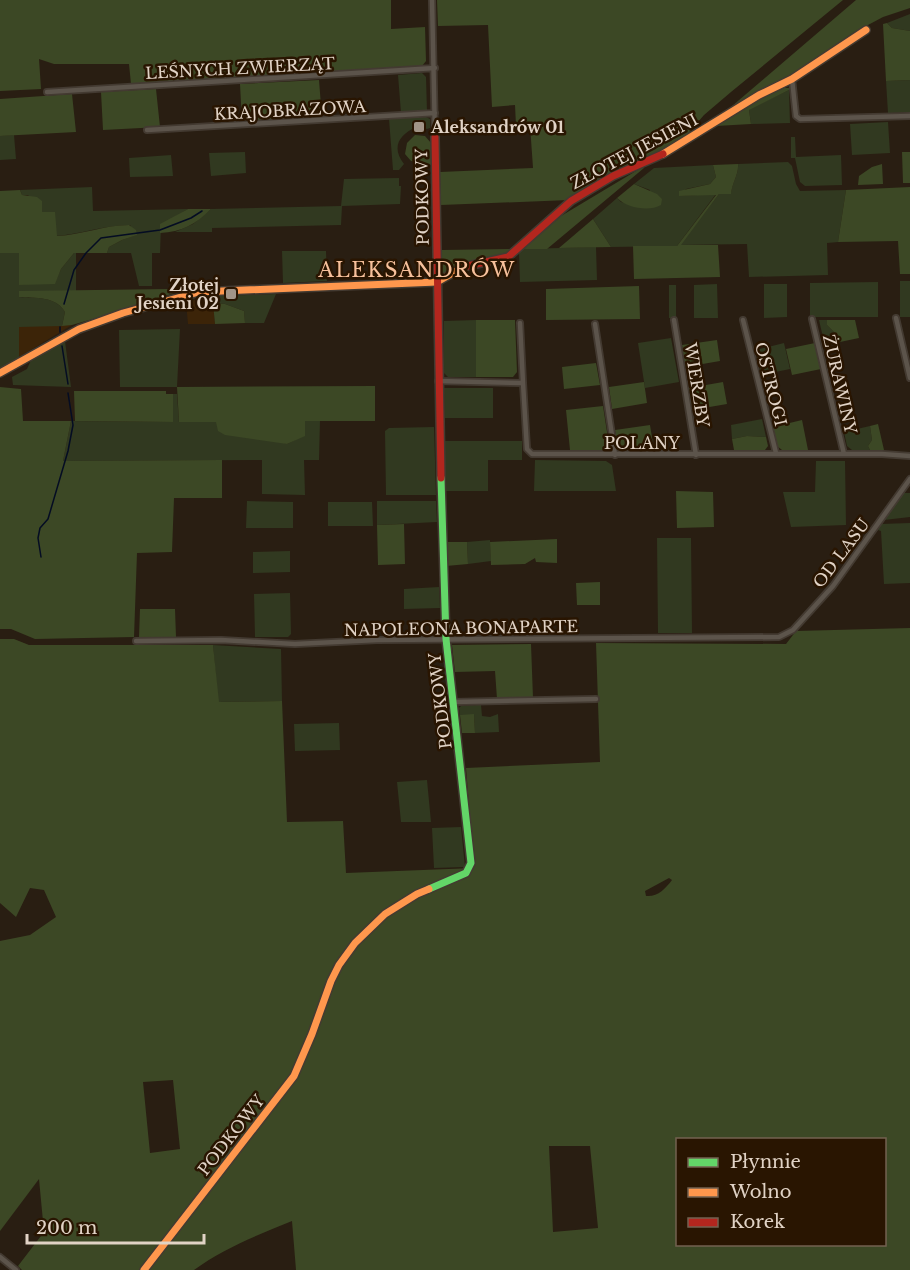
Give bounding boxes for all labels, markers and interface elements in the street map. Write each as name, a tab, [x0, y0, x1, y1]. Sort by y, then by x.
street label: LEŚNYCH ZWIERZĄT	[145, 53, 335, 83]
street label: KRAJOBRAZOWA	[213, 96, 367, 124]
street label: ZŁOTEJ JESIENI	[567, 109, 701, 193]
place label: Aleksandrów 01	[430, 117, 564, 137]
marker: Aleksandrów 01	[412, 120, 426, 134]
street label: PODKOWY	[411, 148, 433, 246]
district label: ALEKSANDRÓW	[317, 257, 516, 282]
place label: Złotej Jesieni 02	[134, 275, 219, 313]
marker: Złotej Jesieni 02	[224, 287, 238, 301]
street label: ŻURAWINY	[819, 332, 861, 436]
street label: WIERZBY	[680, 340, 714, 429]
street label: OSTROGI	[751, 340, 791, 428]
street label: POLANY	[604, 433, 680, 453]
street label: OD LASU	[808, 514, 874, 592]
street label: NAPOLEONA BONAPARTE	[344, 616, 578, 640]
street label: PODKOWY	[424, 651, 456, 750]
street label: PODKOWY	[193, 1090, 269, 1179]
legend	[676, 1138, 886, 1246]
text: Płynnie	[730, 1151, 801, 1173]
text: Wolno	[729, 1181, 792, 1203]
scale bar	[27, 1207, 204, 1245]
text: Korek	[730, 1211, 785, 1233]
text: 200 m	[36, 1217, 97, 1239]

